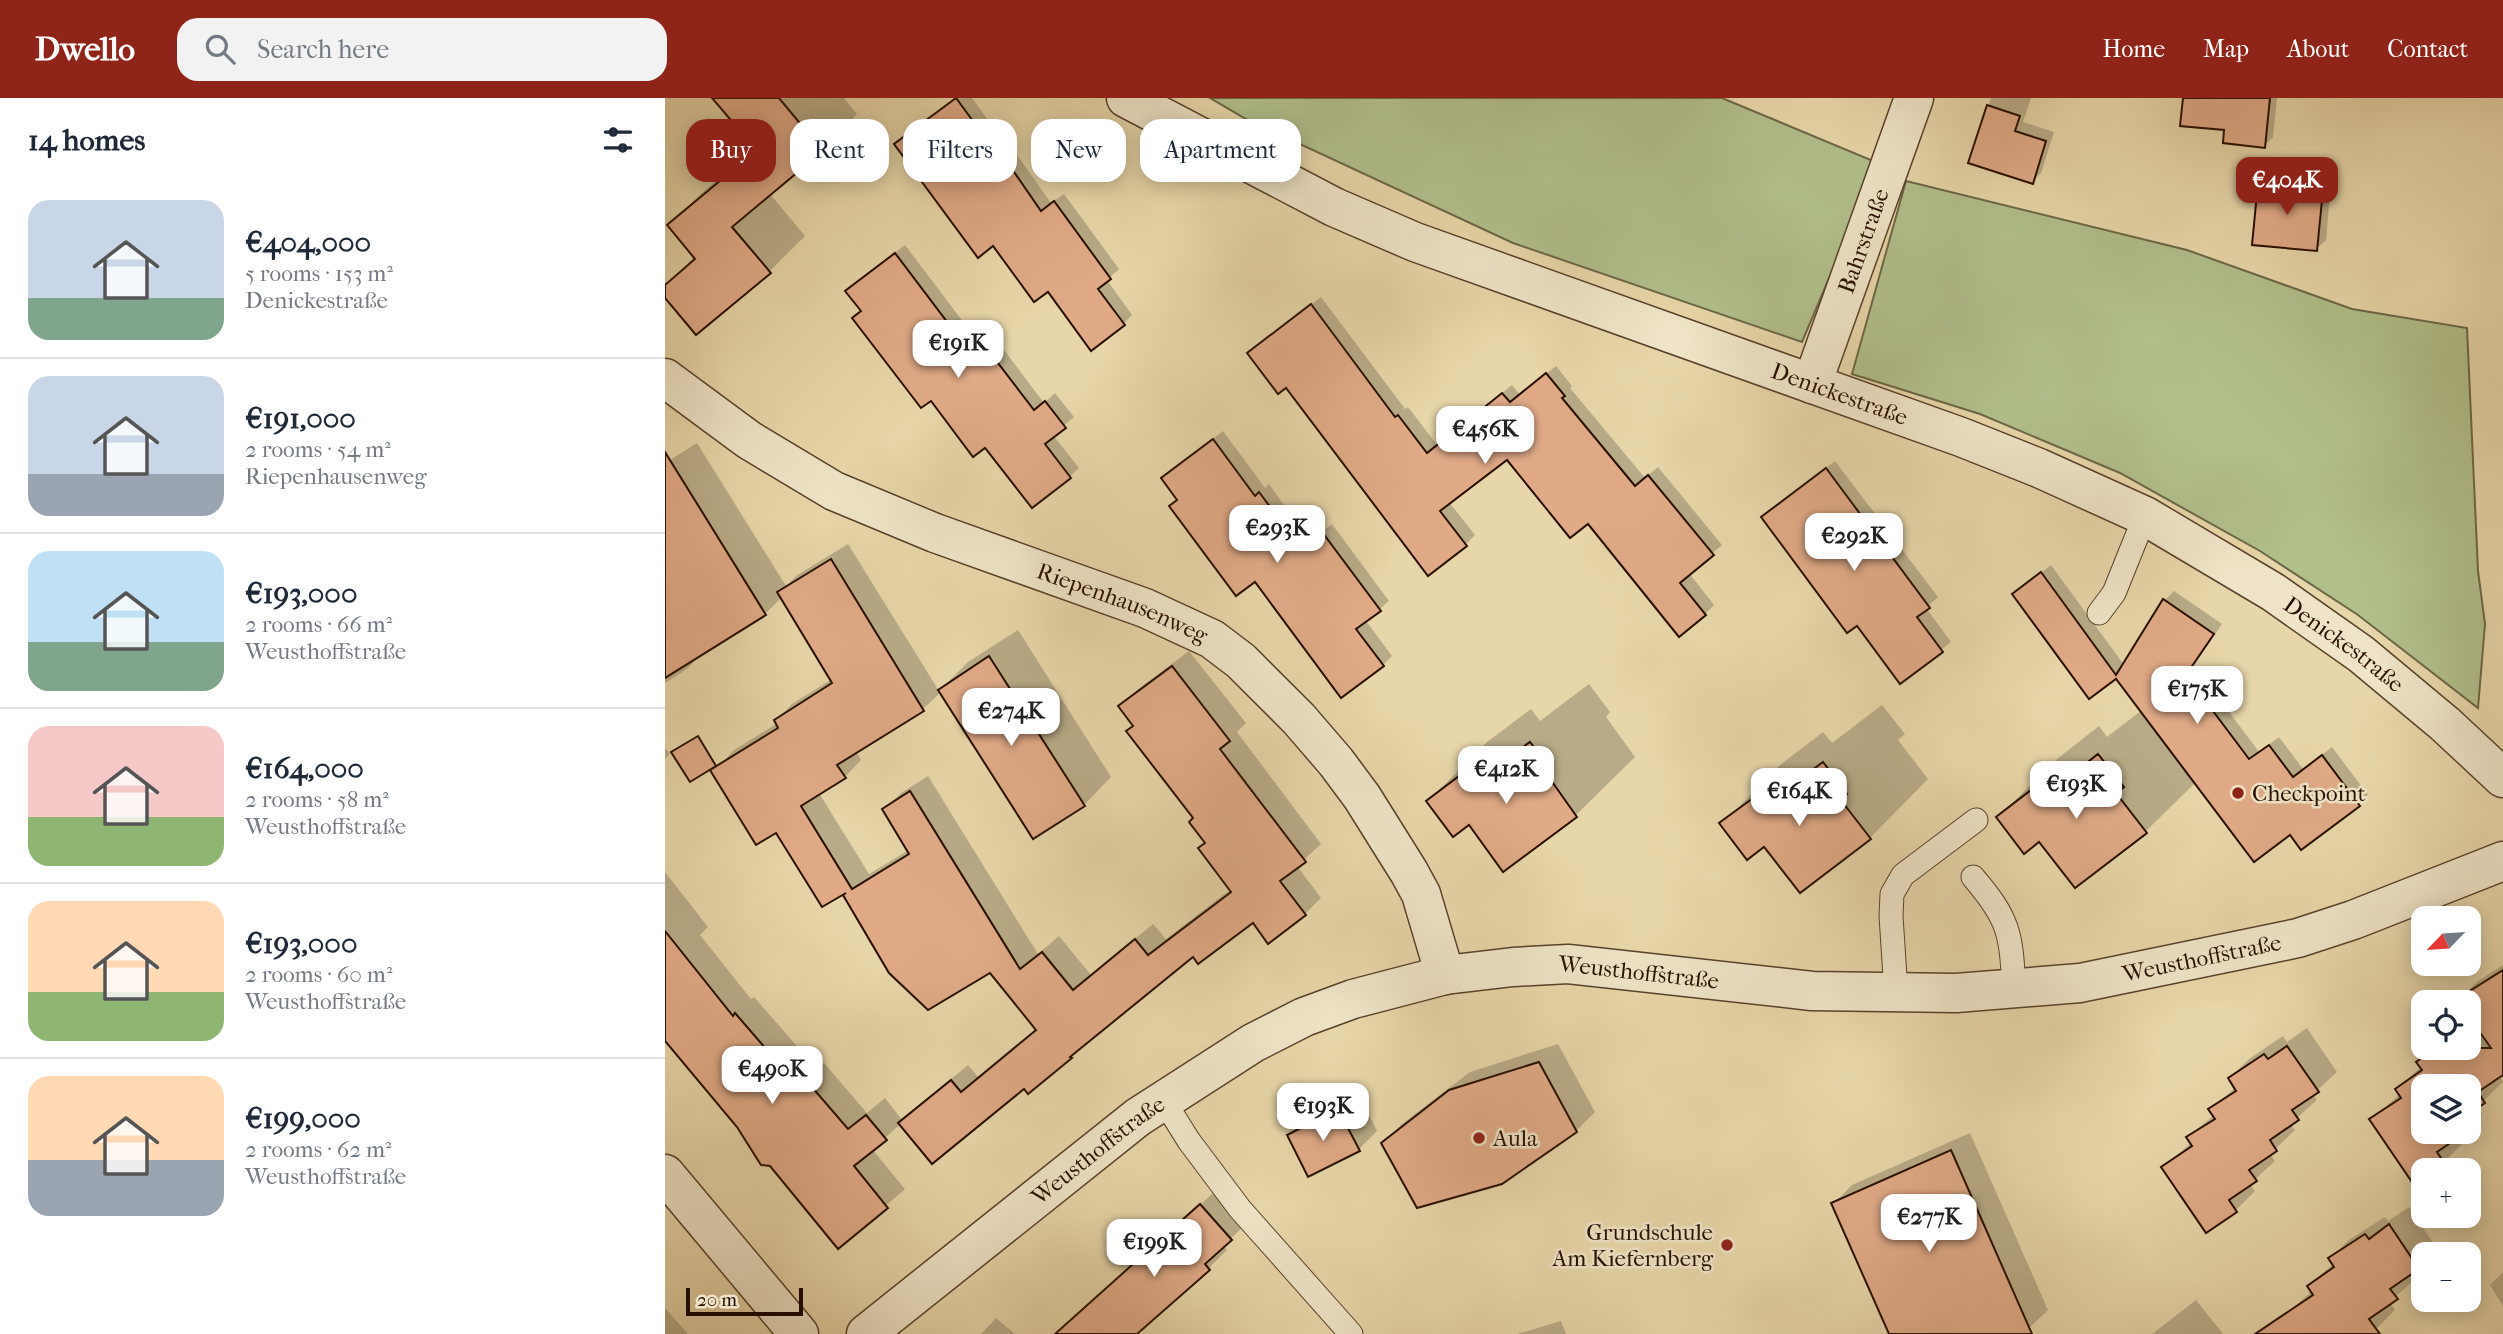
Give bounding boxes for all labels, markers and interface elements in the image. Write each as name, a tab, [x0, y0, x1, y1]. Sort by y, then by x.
search box	[177, 18, 667, 81]
text: Dwello	[35, 30, 135, 69]
icon: search	[201, 30, 239, 68]
text: Search here	[257, 34, 389, 65]
text: Home	[2103, 35, 2165, 63]
text: Map	[2203, 35, 2249, 63]
text: About	[2287, 35, 2349, 63]
text: Contact	[2387, 35, 2468, 63]
chip: Buy	[686, 119, 776, 182]
chip: Rent	[790, 119, 889, 182]
chip: Filters	[903, 119, 1017, 182]
chip: New	[1031, 119, 1126, 182]
chip: Apartment	[1140, 119, 1301, 182]
icon: filters	[599, 121, 637, 159]
text: 14 homes	[28, 123, 145, 158]
pin: €404K	[2238, 158, 2336, 217]
text: €404K	[2252, 166, 2322, 193]
street label: Bahrstraße	[1832, 185, 1895, 297]
text: €404,000	[245, 225, 371, 260]
icon: home	[84, 228, 168, 312]
text: 5 rooms · 153 m²	[245, 260, 393, 287]
text: Denickestraße	[245, 287, 388, 314]
pin: €191K	[909, 320, 1007, 380]
text: €191K	[929, 329, 987, 356]
street label: Denickestraße	[1768, 357, 1911, 431]
text: €191,000	[245, 401, 356, 436]
icon: home	[84, 404, 168, 488]
pin: €456K	[1436, 406, 1534, 466]
text: €456K	[1452, 415, 1518, 442]
text: 2 rooms · 54 m²	[245, 436, 391, 463]
text: Riepenhausenweg	[245, 463, 426, 490]
pin: €293K	[1228, 505, 1326, 565]
text: €293K	[1245, 514, 1309, 541]
pin: €292K	[1805, 514, 1903, 573]
text: €292K	[1821, 522, 1887, 549]
street label: Riepenhausenweg	[1033, 558, 1213, 650]
text: €193,000	[245, 576, 357, 611]
icon: home	[84, 579, 168, 663]
street label: Denickestraße	[2278, 591, 2409, 698]
text: 2 rooms · 66 m²	[245, 611, 392, 638]
text: Weusthoffstraße	[245, 638, 406, 665]
pin: €175K	[2148, 666, 2246, 726]
text: €175K	[2167, 675, 2227, 702]
pin: €274K	[962, 688, 1060, 748]
text: €274K	[978, 697, 1044, 724]
pin: €412K	[1457, 746, 1555, 806]
text: €164,000	[245, 751, 364, 786]
icon: home	[84, 754, 168, 838]
text: €412K	[1474, 755, 1538, 782]
pin: €193K	[2027, 762, 2125, 821]
pin: €164K	[1750, 768, 1848, 828]
text: €193K	[2046, 770, 2106, 797]
text: €164K	[1767, 777, 1831, 804]
place label: Checkpoint	[2252, 780, 2366, 807]
marker: Checkpoint	[2230, 785, 2246, 801]
text: 2 rooms · 58 m²	[245, 786, 389, 813]
text: Weusthoffstraße	[245, 813, 406, 840]
north arrow	[2411, 906, 2481, 976]
map controls	[2411, 906, 2481, 1312]
text: €193,000	[245, 926, 357, 961]
icon: home	[84, 929, 168, 1013]
street label: Weusthoffstraße	[2119, 929, 2284, 988]
street label: Weusthoffstraße	[1556, 950, 1720, 995]
text: 2 rooms · 60 m²	[245, 961, 392, 988]
text: Weusthoffstraße	[245, 988, 406, 1015]
button: locate	[2411, 990, 2481, 1060]
pin: €490K	[723, 1046, 821, 1106]
text: €490K	[738, 1055, 806, 1082]
button: layers	[2411, 1074, 2481, 1144]
pin: €193K	[1274, 1084, 1372, 1143]
street label: Weusthoffstraße	[1025, 1091, 1170, 1211]
text: €193K	[1293, 1092, 1353, 1119]
text: €199,000	[245, 1101, 361, 1136]
icon: home	[84, 1104, 168, 1188]
place label: Aula	[1492, 1125, 1538, 1152]
marker: Aula	[1471, 1130, 1487, 1146]
text: 2 rooms · 62 m²	[245, 1136, 392, 1163]
button: +	[2411, 1158, 2481, 1228]
text: Weusthoffstraße	[245, 1163, 406, 1190]
pin: €277K	[1880, 1194, 1978, 1254]
text: €277K	[1897, 1203, 1961, 1230]
place label: Grundschule Am Kiefernberg	[1551, 1219, 1714, 1272]
pin: €199K	[1105, 1220, 1203, 1279]
text: €199K	[1123, 1228, 1185, 1255]
marker: Grundschule Am Kiefernberg	[1719, 1237, 1735, 1253]
button: −	[2411, 1242, 2481, 1312]
scale bar	[686, 1285, 803, 1317]
text: 20 m	[697, 1289, 737, 1311]

